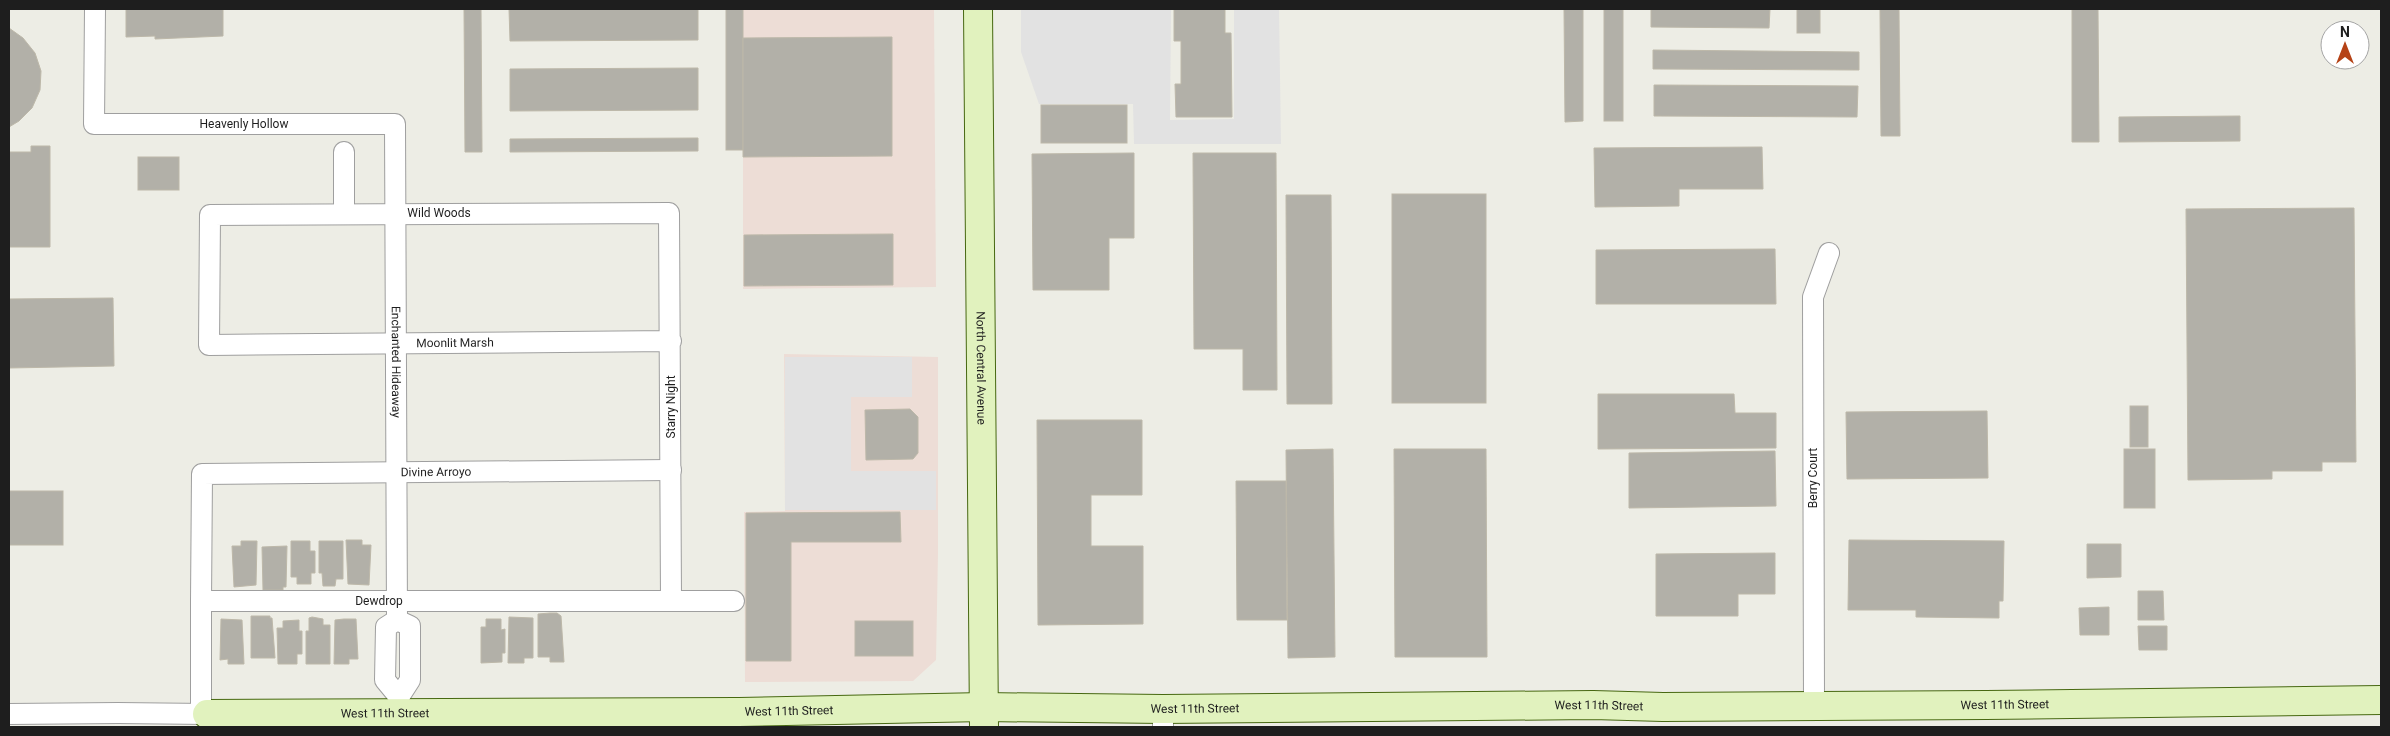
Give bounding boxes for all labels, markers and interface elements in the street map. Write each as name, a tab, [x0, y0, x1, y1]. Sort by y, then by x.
north arrow	[2320, 20, 2370, 70]
text: N	[2340, 24, 2350, 40]
street label: Heavenly Hollow	[200, 117, 288, 131]
street label: Wild Woods	[407, 206, 471, 220]
street label: Enchanted Hideaway	[389, 306, 403, 418]
street label: North Central Avenue	[974, 311, 988, 425]
street label: Moonlit Marsh	[416, 336, 494, 350]
street label: Starry Night	[664, 375, 678, 439]
street label: Berry Court	[1806, 448, 1820, 508]
street label: Divine Arroyo	[401, 465, 471, 479]
street label: Dewdrop	[355, 594, 403, 608]
street label: West 11th Street	[1960, 697, 2049, 712]
street label: West 11th Street	[1554, 698, 1644, 713]
street label: West 11th Street	[1150, 701, 1239, 716]
street label: West 11th Street	[744, 703, 834, 719]
street label: West 11th Street	[341, 706, 429, 720]

